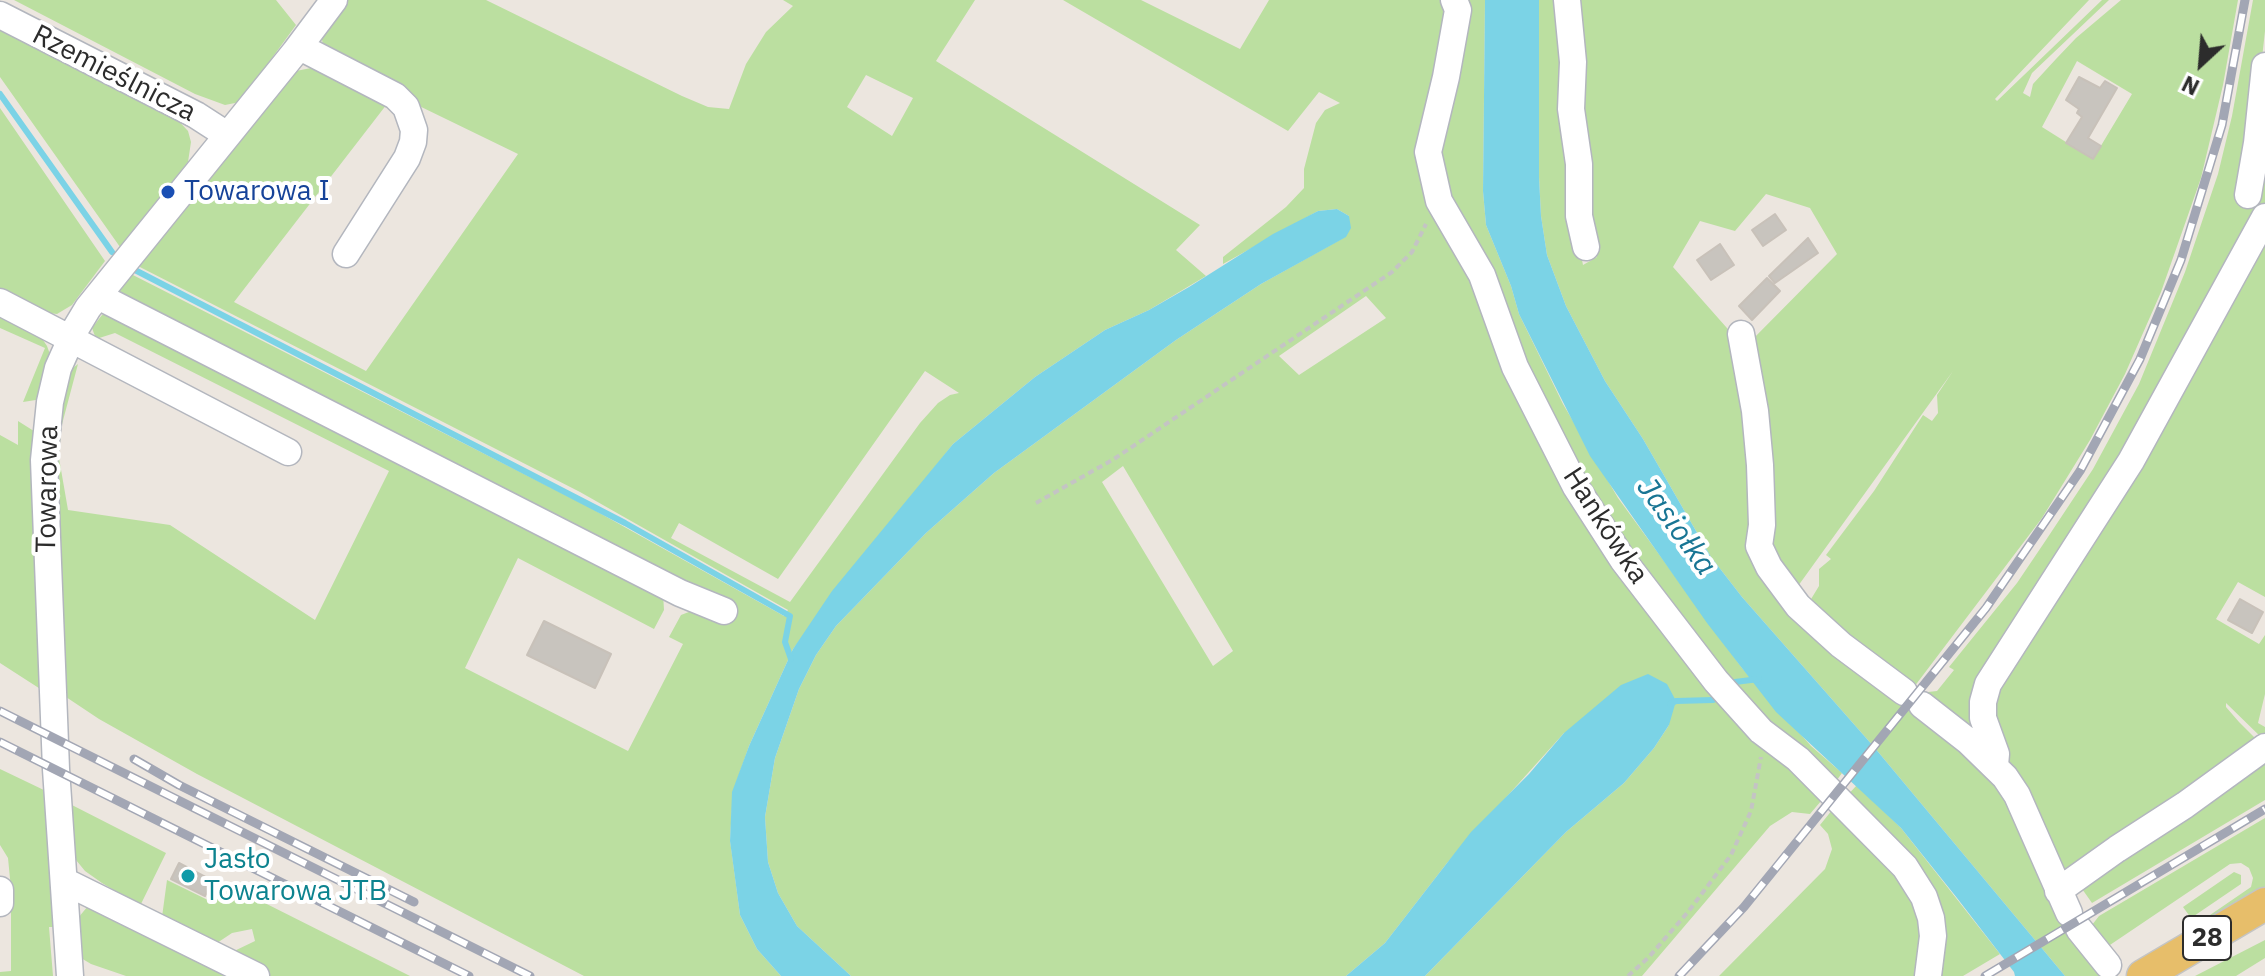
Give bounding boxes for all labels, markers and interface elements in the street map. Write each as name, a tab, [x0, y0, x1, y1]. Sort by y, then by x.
street label: Rzemieślnicza	[27, 18, 201, 130]
north arrow	[2161, 24, 2241, 104]
text: N	[2177, 69, 2204, 103]
place label: Towarowa I	[184, 175, 330, 209]
marker: Towarowa I	[159, 183, 177, 201]
street label: Towarowa	[30, 425, 66, 553]
street label: Hankówka	[1555, 462, 1655, 590]
water label: Jasiołka	[1629, 471, 1723, 583]
place label: Jasło Towarowa JTB	[204, 843, 387, 909]
marker: Jasło Towarowa JTB	[179, 867, 197, 885]
road number: 28	[2183, 916, 2231, 960]

